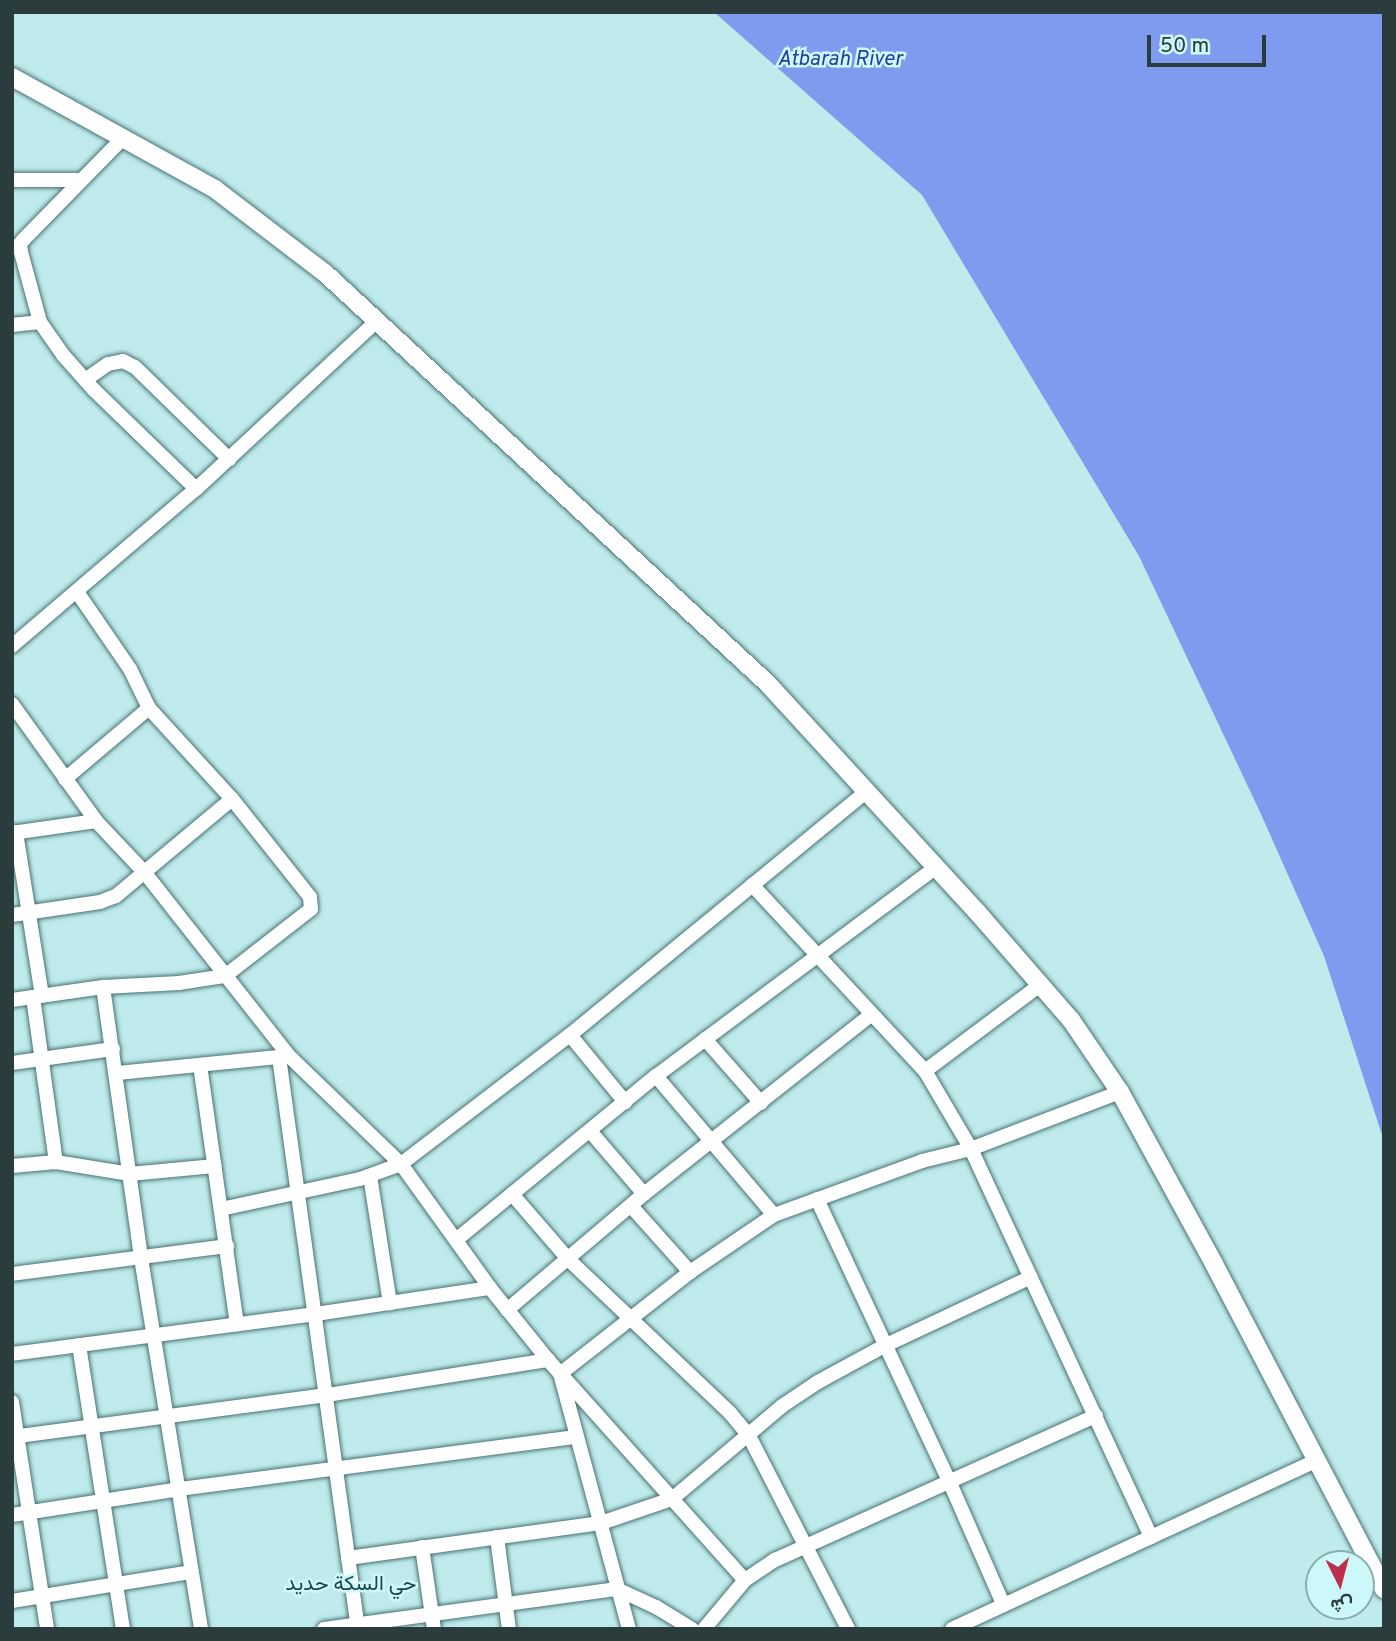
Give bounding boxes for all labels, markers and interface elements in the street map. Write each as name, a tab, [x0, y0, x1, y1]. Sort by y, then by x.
scale bar	[1151, 21, 1270, 65]
text: 50 m	[1160, 33, 1209, 60]
water label: Atbarah River	[778, 47, 902, 73]
north arrow	[1305, 1550, 1375, 1620]
district label: حي السكة حديد	[286, 1572, 416, 1598]
text: ش	[1329, 1591, 1355, 1617]

